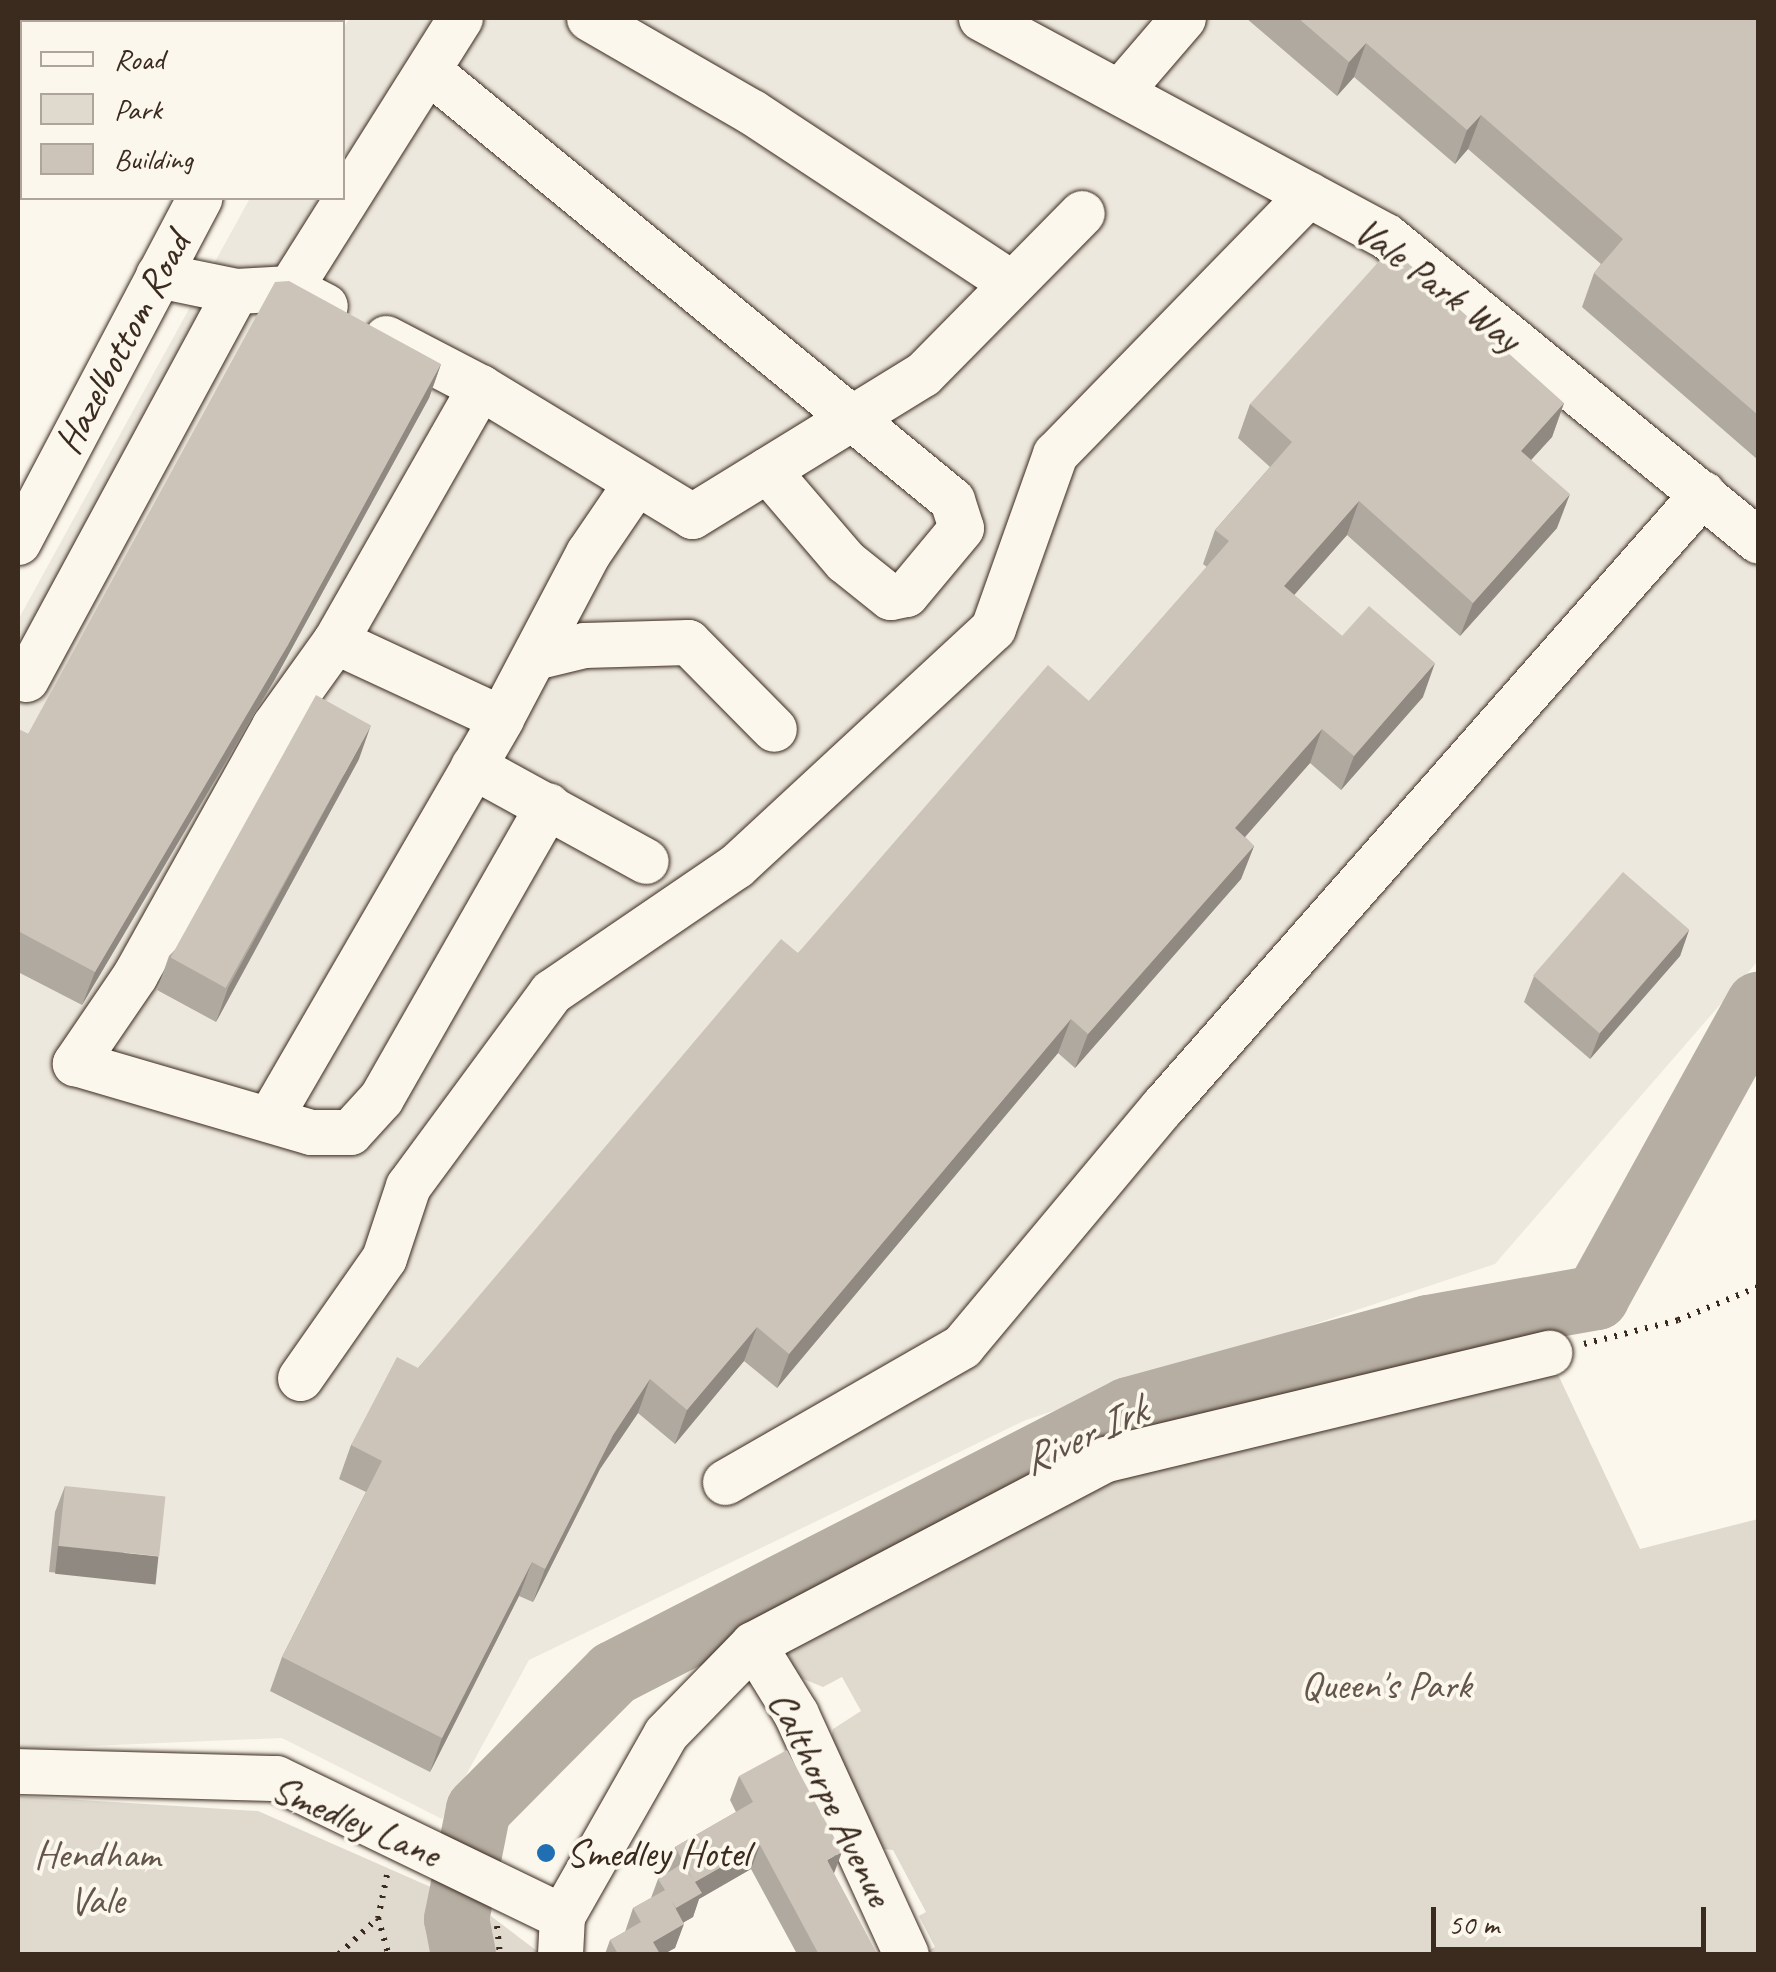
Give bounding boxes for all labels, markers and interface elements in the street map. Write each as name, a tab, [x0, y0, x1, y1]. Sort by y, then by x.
legend	[20, 20, 345, 200]
text: Road	[114, 40, 164, 78]
text: Park	[114, 90, 162, 128]
text: Building	[114, 140, 193, 178]
street label: Vale Park Way	[1345, 206, 1531, 362]
street label: Hazelbottom Road	[44, 224, 200, 462]
water label: River Irk	[1014, 1386, 1154, 1486]
park label: Queen's Park	[1301, 1661, 1471, 1709]
street label: Calthorpe Avenue	[758, 1683, 904, 1913]
street label: Smedley Lane	[264, 1764, 448, 1878]
place label: Smedley Hotel	[566, 1829, 749, 1877]
park label: Hendham Vale	[34, 1830, 160, 1924]
marker: Smedley Hotel	[535, 1842, 557, 1864]
scale bar	[1436, 1887, 1711, 1949]
text: 50 m	[1448, 1905, 1499, 1943]

